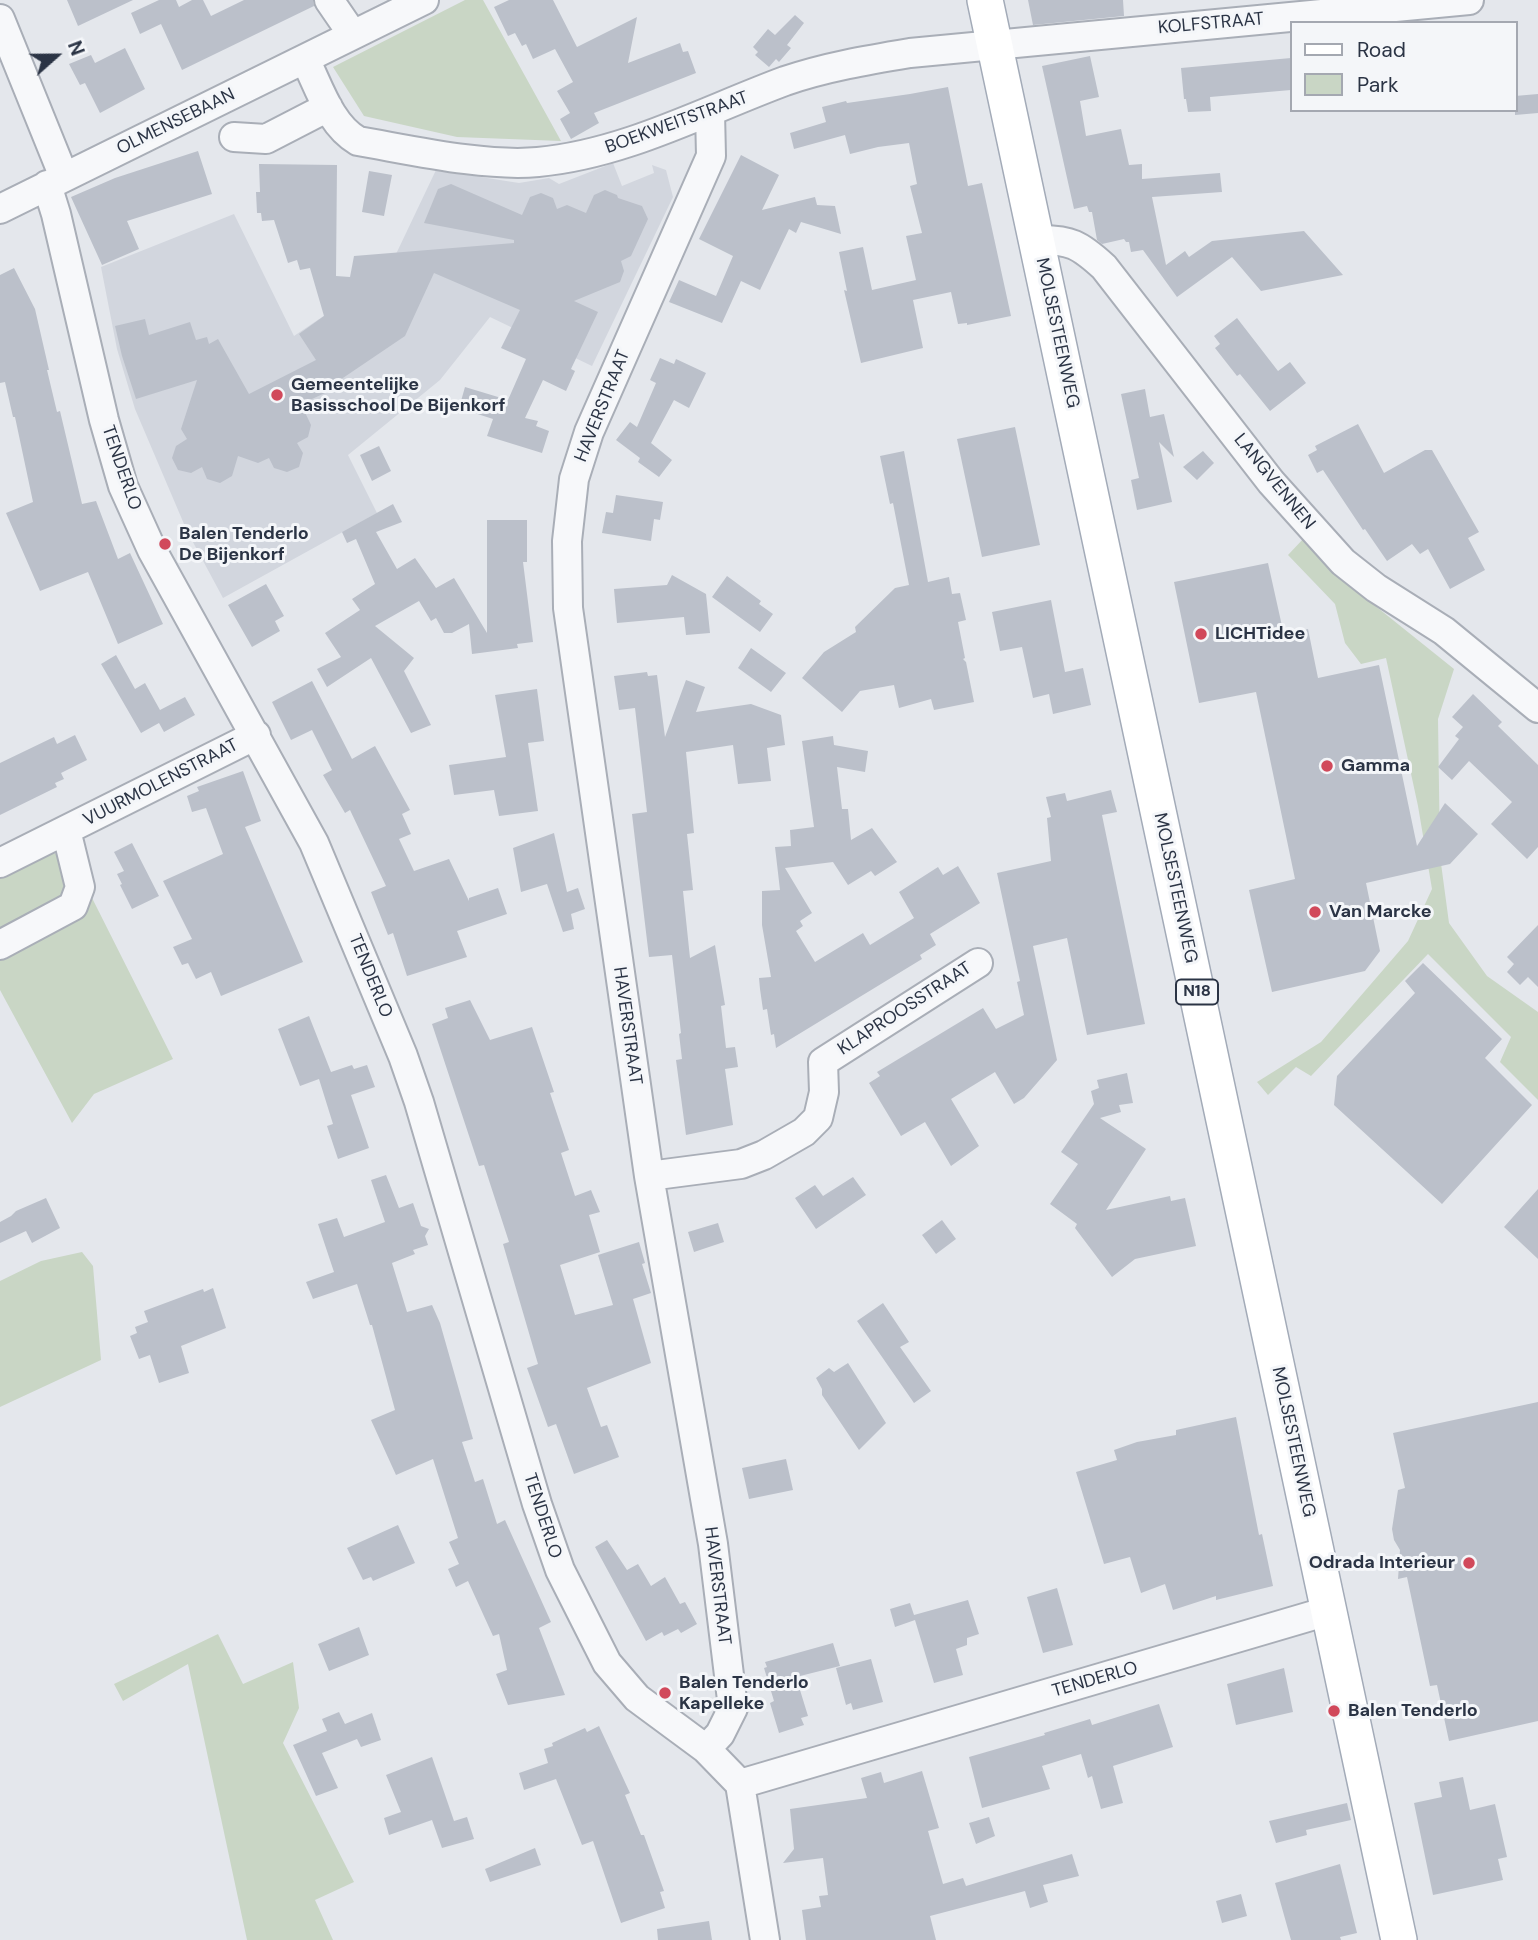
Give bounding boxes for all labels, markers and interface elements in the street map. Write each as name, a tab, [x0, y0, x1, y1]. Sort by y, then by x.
street label: KOLFSTRAAT	[1157, 9, 1265, 39]
north arrow	[21, 21, 91, 91]
legend	[1290, 21, 1517, 112]
text: Road	[1357, 36, 1406, 64]
text: N	[62, 37, 90, 59]
text: Park	[1357, 71, 1398, 99]
street label: OLMENSEBAAN	[113, 84, 239, 160]
street label: BOEKWEITSTRAAT	[603, 87, 751, 159]
street label: MOLSESTEENWEG	[1031, 256, 1083, 410]
street label: HAVERSTRAAT	[571, 347, 635, 465]
place label: Gemeentelijke Basisschool De Bijenkorf	[291, 374, 505, 416]
marker: Gemeentelijke Basisschool De Bijenkorf	[269, 387, 285, 403]
street label: TENDERLO	[96, 423, 146, 513]
street label: LANGVENNEN	[1229, 430, 1319, 534]
place label: Balen Tenderlo De Bijenkorf	[179, 523, 309, 566]
marker: Balen Tenderlo De Bijenkorf	[157, 536, 173, 552]
place label: LICHTidee	[1215, 623, 1305, 645]
marker: LICHTidee	[1193, 626, 1209, 642]
street label: VUURMOLENSTRAAT	[80, 735, 242, 831]
place label: Gamma	[1341, 755, 1410, 777]
marker: Gamma	[1319, 758, 1335, 774]
street label: MOLSESTEENWEG	[1149, 811, 1201, 965]
place label: Van Marcke	[1329, 901, 1432, 923]
marker: Van Marcke	[1307, 904, 1323, 920]
street label: TENDERLO	[343, 931, 397, 1021]
street label: KLAPROOSSTRAAT	[834, 958, 976, 1060]
street label: HAVERSTRAAT	[608, 966, 646, 1086]
road number: N18	[1176, 980, 1218, 1004]
street label: MOLSESTEENWEG	[1267, 1365, 1319, 1519]
street label: TENDERLO	[518, 1471, 566, 1561]
street label: HAVERSTRAAT	[699, 1526, 735, 1646]
place label: Odrada Interieur	[1309, 1552, 1455, 1574]
marker: Odrada Interieur	[1461, 1555, 1477, 1571]
street label: TENDERLO	[1050, 1657, 1140, 1703]
place label: Balen Tenderlo Kapelleke	[679, 1672, 809, 1714]
marker: Balen Tenderlo Kapelleke	[657, 1685, 673, 1701]
place label: Balen Tenderlo	[1348, 1700, 1478, 1722]
marker: Balen Tenderlo	[1326, 1703, 1342, 1719]

